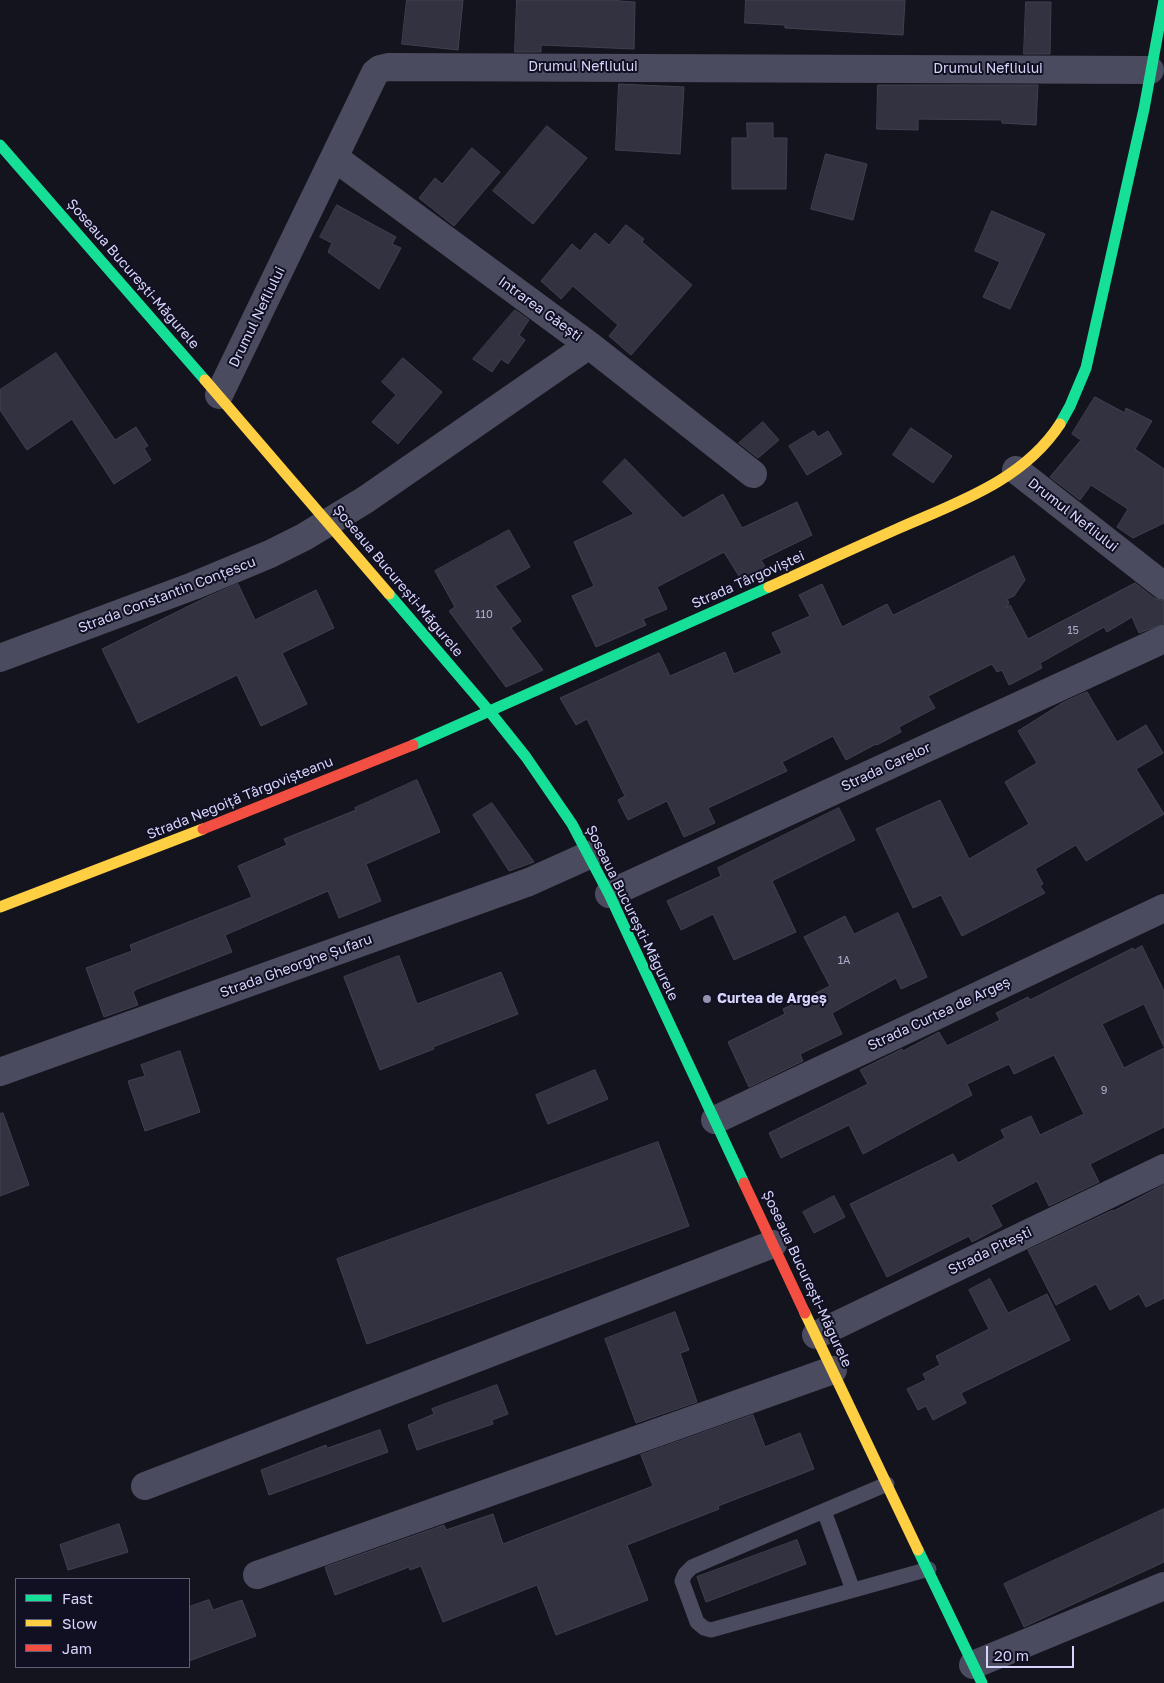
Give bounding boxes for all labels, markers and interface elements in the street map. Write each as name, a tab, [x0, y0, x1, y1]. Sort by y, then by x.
street label: Drumul Nefliului	[528, 59, 638, 75]
street label: Drumul Nefliului	[933, 61, 1043, 77]
street label: Șoseaua București-Măgurele	[63, 196, 203, 352]
street label: Drumul Nefliului	[225, 264, 289, 370]
street label: Intrarea Găești	[495, 273, 585, 345]
street label: Drumul Nefliului	[1025, 475, 1121, 555]
street label: Șoseaua București-Măgurele	[330, 502, 466, 660]
street label: Strada Târgoviștei	[689, 548, 807, 612]
street label: Strada Constantin Conțescu	[76, 553, 258, 637]
house number: 110	[475, 608, 493, 622]
house number: 15	[1067, 624, 1079, 638]
street label: Strada Carelor	[839, 739, 933, 795]
street label: Strada Negoiță Târgovișteanu	[144, 753, 336, 843]
street label: Șoseaua București-Măgurele	[582, 823, 682, 1003]
street label: Strada Gheorghe Șufaru	[218, 931, 374, 1001]
house number: 1A	[838, 954, 850, 968]
street label: Strada Curtea de Argeș	[865, 974, 1013, 1054]
place label: Curtea de Argeș	[717, 991, 827, 1007]
marker: Curtea de Argeș	[701, 993, 713, 1005]
house number: 9	[1101, 1084, 1107, 1098]
street label: Șoseaua București-Măgurele	[759, 1188, 855, 1370]
street label: Strada Pitești	[945, 1224, 1035, 1278]
legend	[15, 1578, 190, 1668]
text: Fast	[62, 1589, 93, 1607]
text: Slow	[62, 1614, 97, 1632]
scale bar	[989, 1636, 1076, 1668]
text: Jam	[62, 1639, 92, 1657]
text: 20 m	[994, 1646, 1029, 1664]

